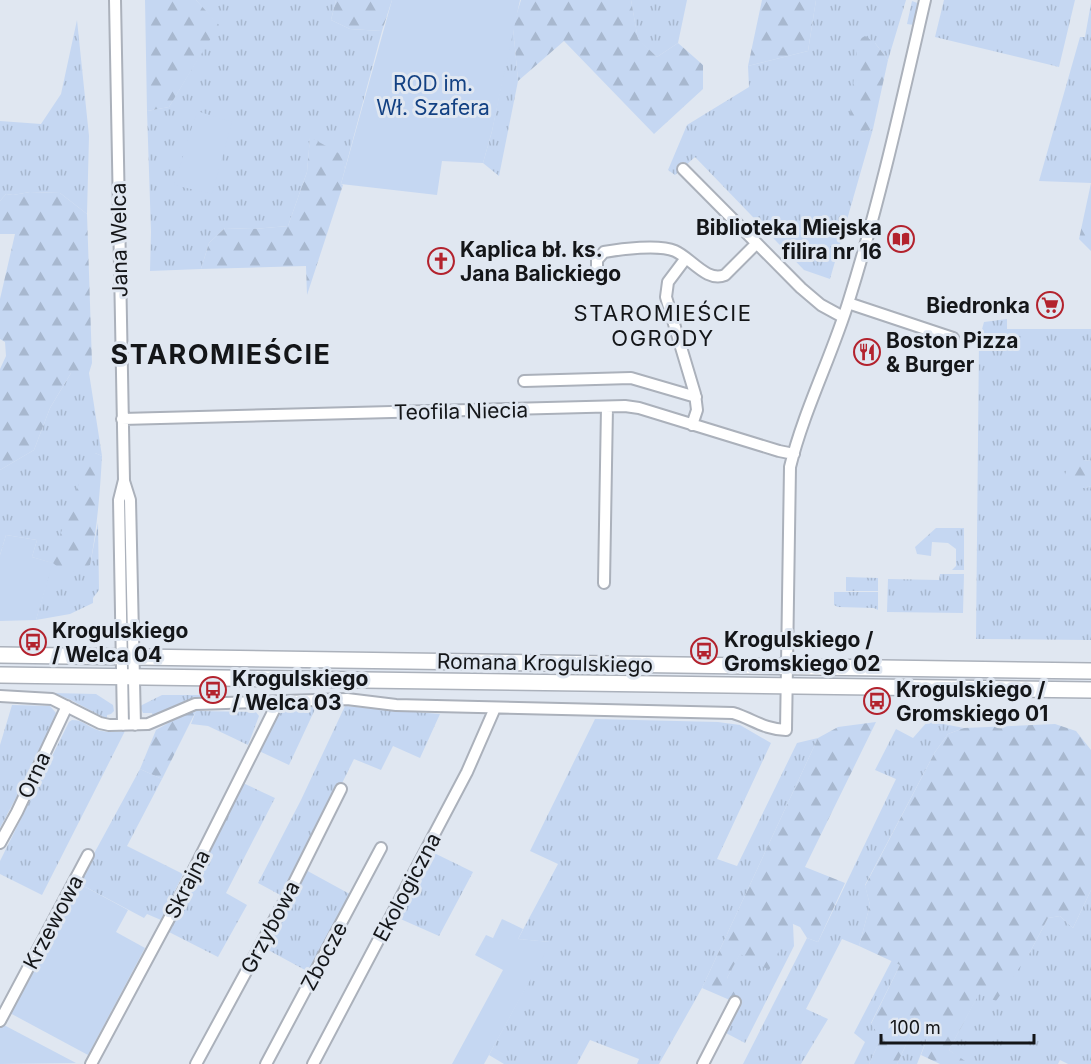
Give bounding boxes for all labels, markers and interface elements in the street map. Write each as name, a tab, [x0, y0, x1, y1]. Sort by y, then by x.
park label: ROD im. Wł. Szafera	[376, 71, 490, 120]
street label: Jana Welca	[105, 182, 133, 298]
place label: Biblioteka Miejska filira nr 16	[696, 215, 882, 264]
library icon: Biblioteka Miejska filira nr 16	[886, 224, 916, 254]
place label: Kaplica bł. ks. Jana Balickiego	[460, 237, 621, 286]
church icon: Kaplica bł. ks. Jana Balickiego	[426, 246, 456, 276]
supermarket icon: Biedronka	[1035, 290, 1065, 320]
place label: Biedronka	[926, 293, 1030, 318]
district label: STAROMIEŚCIE OGRODY	[574, 300, 752, 351]
place label: Boston Pizza & Burger	[886, 328, 1019, 377]
restaurant icon: Boston Pizza & Burger	[852, 337, 882, 367]
district label: STAROMIEŚCIE	[111, 338, 331, 371]
street label: Teofila Niecia	[394, 397, 528, 425]
place label: Krogulskiego / Welca 04	[52, 618, 188, 667]
bus stop icon: Krogulskiego / Welca 04	[18, 627, 48, 657]
place label: Krogulskiego / Gromskiego 02	[724, 627, 881, 676]
bus stop icon: Krogulskiego / Gromskiego 02	[689, 636, 719, 666]
street label: Romana Krogulskiego	[437, 649, 653, 677]
place label: Krogulskiego / Welca 03	[232, 666, 368, 715]
bus stop icon: Krogulskiego / Welca 03	[198, 675, 228, 705]
place label: Krogulskiego / Gromskiego 01	[896, 677, 1048, 726]
bus stop icon: Krogulskiego / Gromskiego 01	[862, 686, 892, 716]
street label: Orna	[12, 748, 56, 802]
street label: Ekologiczna	[368, 828, 446, 946]
street label: Skrajna	[159, 845, 215, 923]
street label: Krzewowa	[18, 871, 88, 973]
street label: Grzybowa	[235, 876, 305, 978]
street label: Zbocze	[296, 918, 352, 994]
scale bar	[881, 1007, 1034, 1045]
text: 100 m	[890, 1017, 941, 1038]

